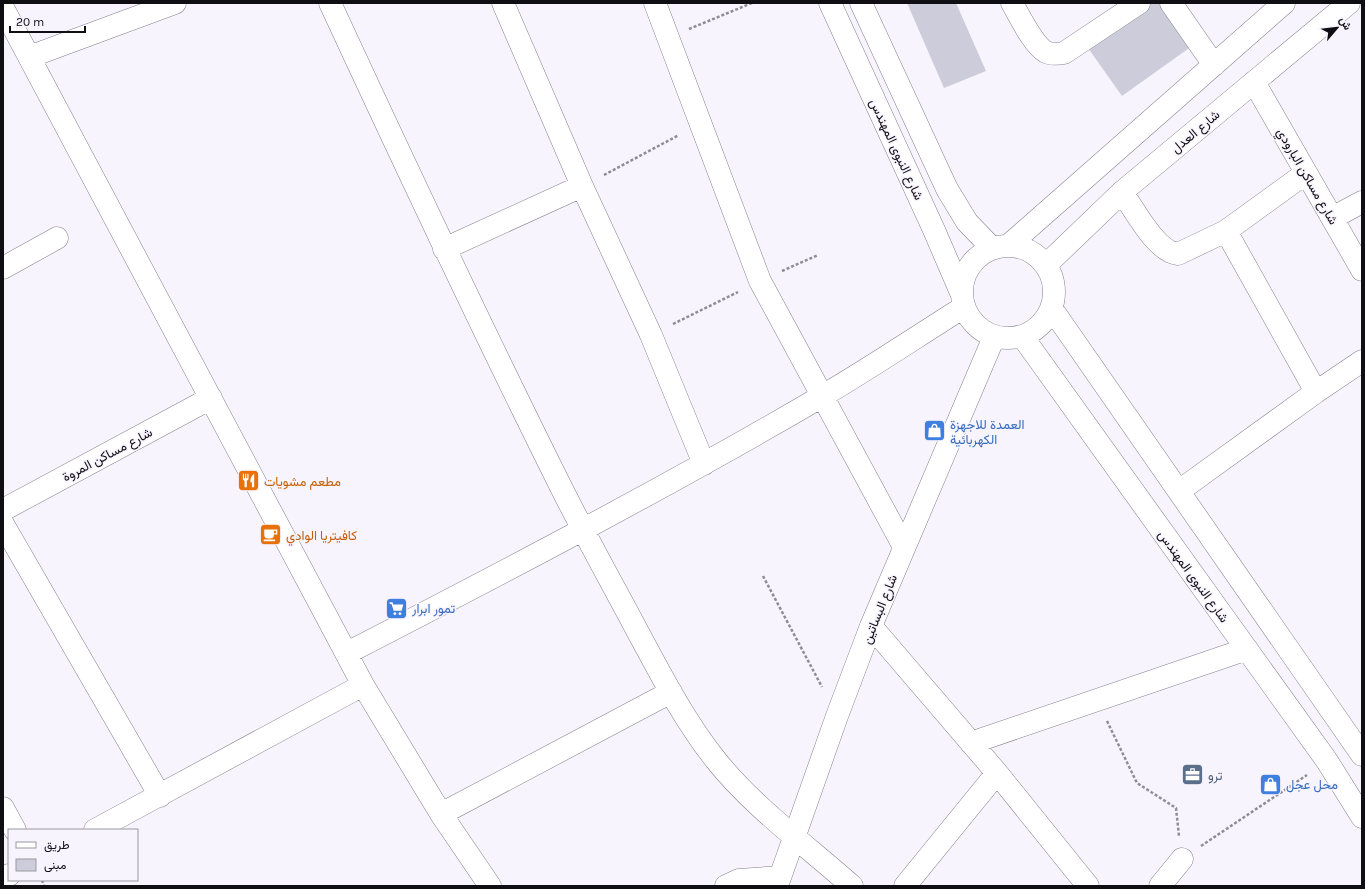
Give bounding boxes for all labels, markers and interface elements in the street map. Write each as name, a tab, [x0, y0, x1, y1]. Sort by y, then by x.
scale bar	[10, 8, 85, 34]
north arrow	[1317, 8, 1357, 48]
text: 20 m	[16, 15, 44, 29]
text: ش	[1337, 15, 1354, 32]
street label: شارع النبوى المهندس	[865, 96, 927, 203]
street label: شارع العدل	[1168, 107, 1224, 158]
street label: شارع مساكن البارودي	[1271, 125, 1341, 229]
place label: العمدة للاجهزة الكهربائية	[950, 417, 1025, 448]
shop icon: العمدة للاجهزة الكهربائية	[921, 418, 947, 444]
street label: شارع مساكن المروة	[60, 424, 156, 486]
restaurant icon: مطعم مشويات	[236, 468, 262, 494]
place label: مطعم مشويات	[264, 474, 341, 490]
cafe icon: كافيتريا الوادي	[257, 522, 283, 548]
street label: شارع النبوى المهندس	[1154, 527, 1232, 626]
place label: كافيتريا الوادي	[286, 528, 357, 546]
street label: شارع البساتين	[859, 572, 902, 647]
supermarket icon: تمور ابرار	[383, 595, 409, 621]
place label: تمور ابرار	[411, 601, 455, 617]
office icon: ترو	[1179, 762, 1205, 788]
place label: ترو	[1208, 768, 1223, 784]
shop icon: محل عجل	[1257, 771, 1283, 797]
place label: محل عجل	[1286, 777, 1338, 793]
legend	[8, 829, 138, 881]
text: طريق	[44, 838, 70, 853]
text: مبنى	[44, 858, 66, 873]

